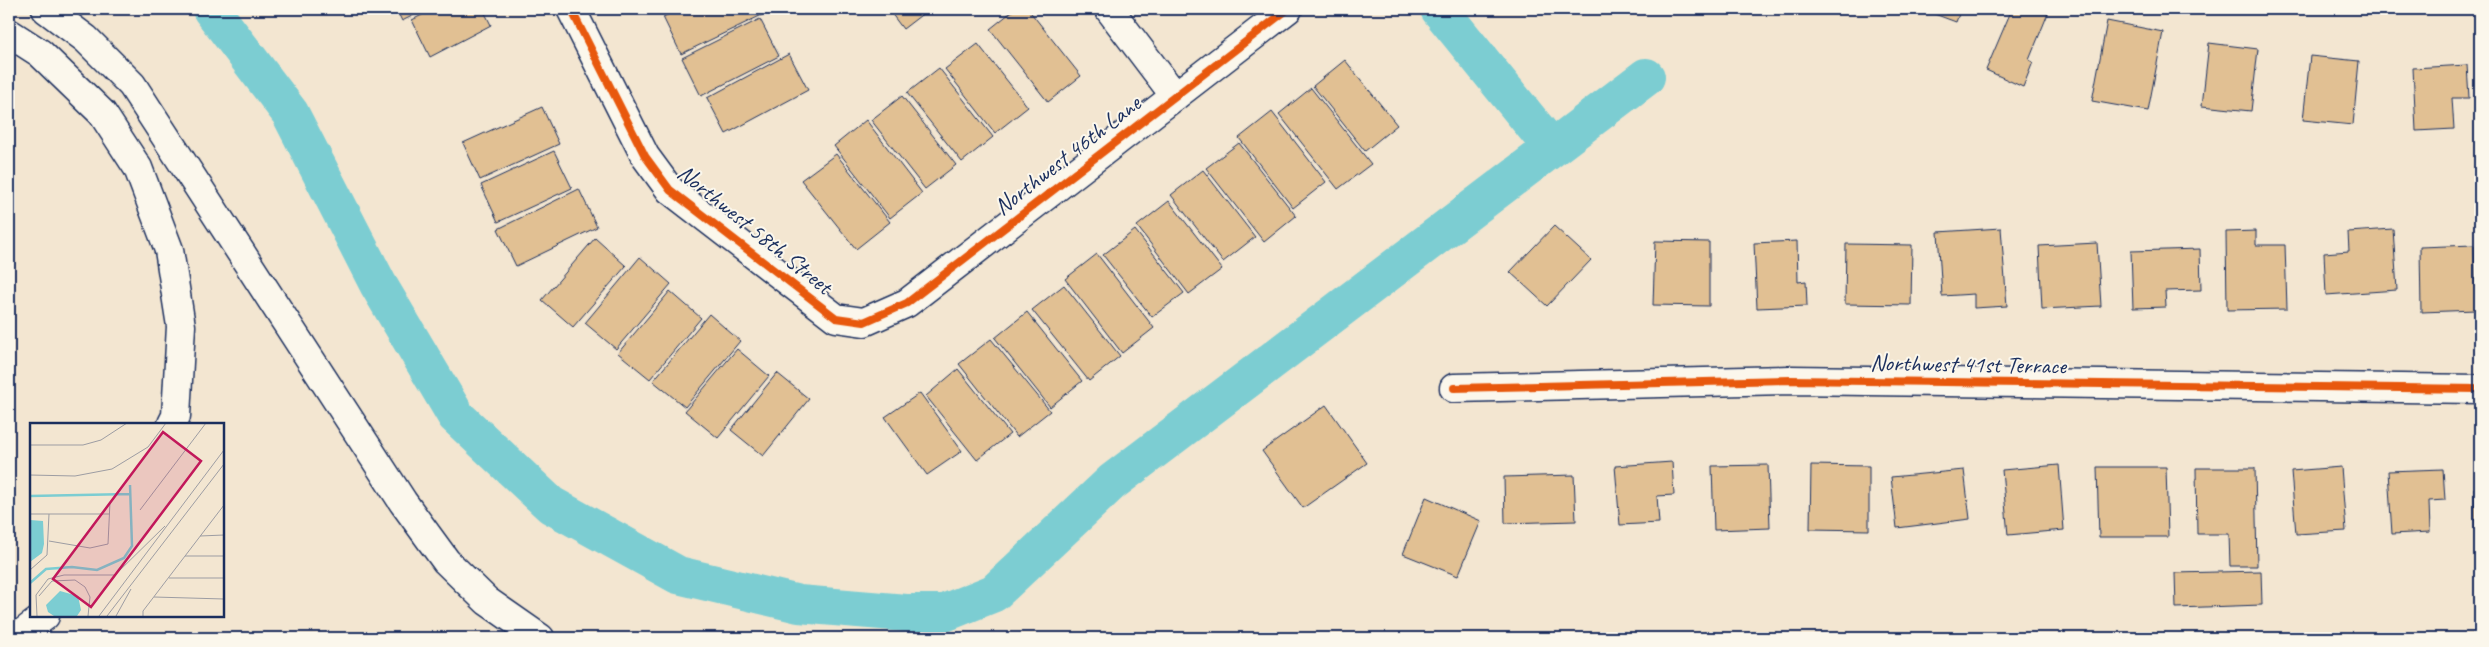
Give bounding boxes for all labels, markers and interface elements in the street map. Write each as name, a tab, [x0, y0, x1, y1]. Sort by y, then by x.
street label: Northwest 46th Lane	[988, 87, 1148, 222]
street label: Northwest 58th Street	[672, 157, 840, 302]
street label: Northwest 41st Terrace	[1870, 347, 2068, 381]
inset map	[30, 423, 224, 617]

